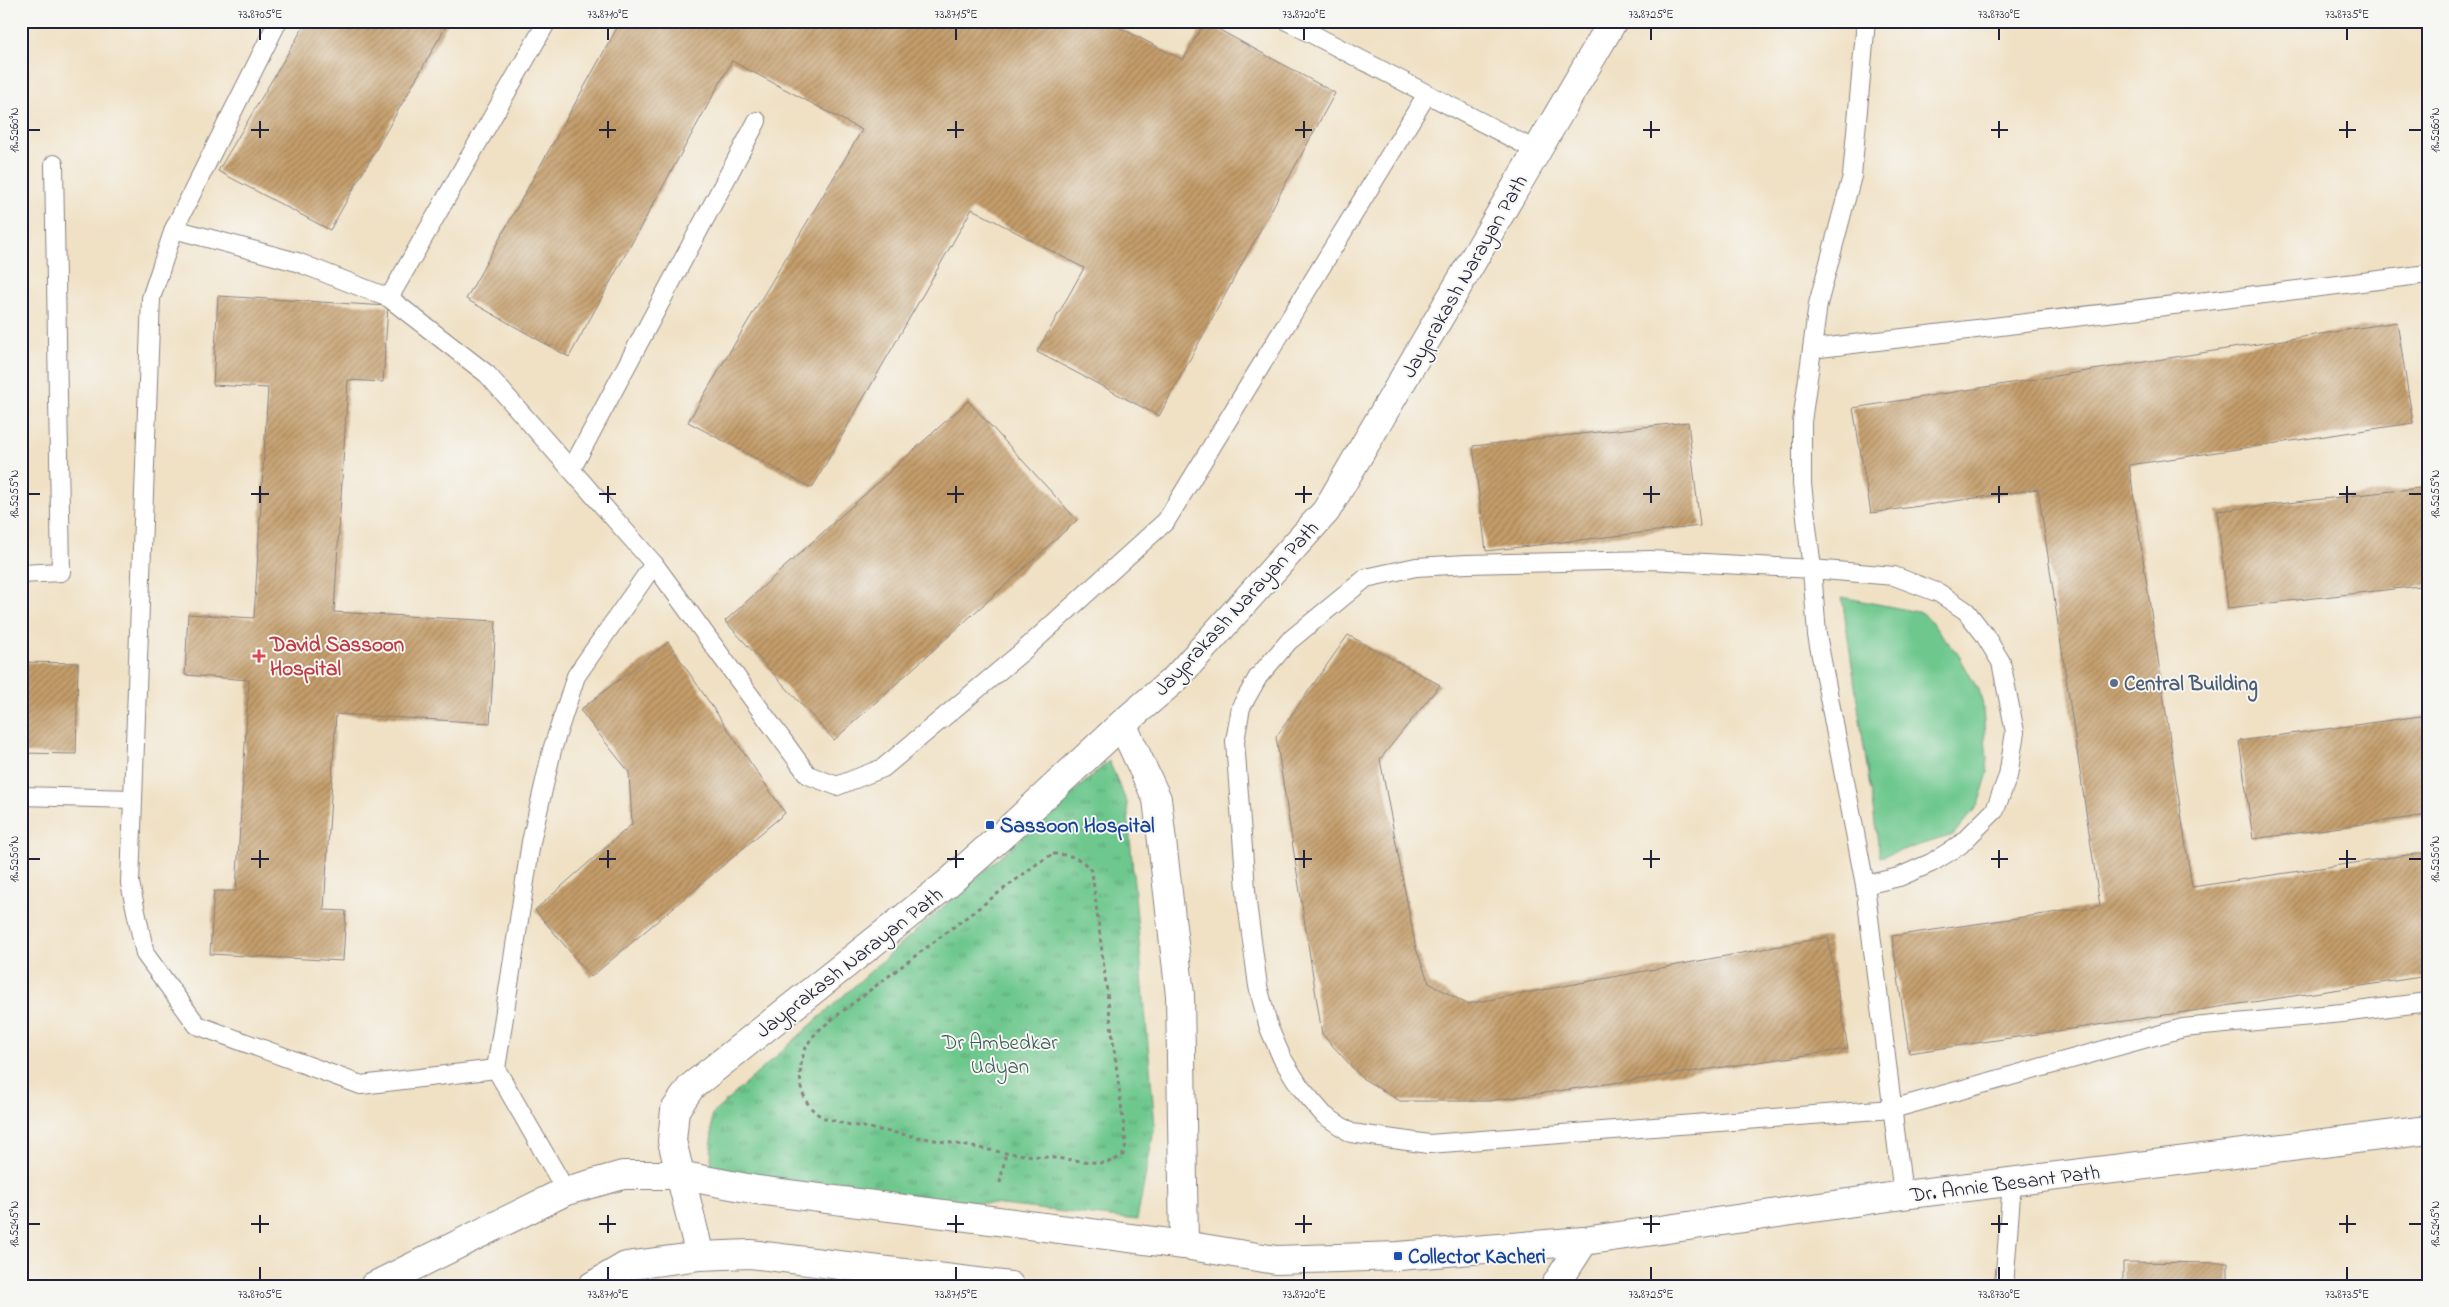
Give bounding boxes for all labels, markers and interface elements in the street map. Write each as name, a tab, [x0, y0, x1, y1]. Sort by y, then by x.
text: 73.8705°E	[238, 6, 282, 24]
text: 73.8710°E	[587, 6, 629, 24]
text: 73.8715°E	[935, 6, 977, 24]
text: 73.8720°E	[1282, 6, 1326, 24]
text: 73.8725°E	[1628, 6, 1674, 24]
text: 73.8730°E	[1978, 6, 2020, 24]
text: 73.8735°E	[2325, 6, 2369, 24]
text: 18.5260°N	[6, 107, 24, 153]
text: 18.5260°N	[2427, 107, 2445, 153]
street label: Jayprakash Narayan Path	[1395, 170, 1538, 385]
text: 18.5255°N	[6, 470, 24, 518]
text: 18.5255°N	[2427, 470, 2445, 518]
street label: Jayprakash Narayan Path	[1148, 515, 1328, 705]
place label: David Sassoon Hospital	[269, 631, 404, 685]
marker: David Sassoon Hospital	[252, 649, 266, 663]
place label: Central Building	[2124, 670, 2258, 702]
marker: Central Building	[2108, 677, 2120, 689]
place label: Sassoon Hospital	[1000, 812, 1155, 842]
marker: Sassoon Hospital	[984, 819, 996, 831]
text: 18.5250°N	[6, 836, 24, 882]
text: 18.5250°N	[2427, 836, 2445, 882]
street label: Jayprakash Narayan Path	[750, 881, 951, 1048]
park label: Dr Ambedkar Udyan	[941, 1029, 1058, 1085]
street label: Dr. Annie Besant Path	[1908, 1158, 2102, 1212]
text: 18.5245°N	[6, 1201, 24, 1247]
text: 18.5245°N	[2427, 1201, 2445, 1247]
place label: Collector Kacheri	[1408, 1243, 1546, 1273]
marker: Collector Kacheri	[1392, 1250, 1404, 1262]
text: 73.8705°E	[238, 1286, 282, 1304]
text: 73.8710°E	[587, 1286, 629, 1304]
text: 73.8715°E	[935, 1286, 977, 1304]
text: 73.8720°E	[1282, 1286, 1326, 1304]
text: 73.8725°E	[1628, 1286, 1674, 1304]
text: 73.8730°E	[1978, 1286, 2020, 1304]
text: 73.8735°E	[2325, 1286, 2369, 1304]

